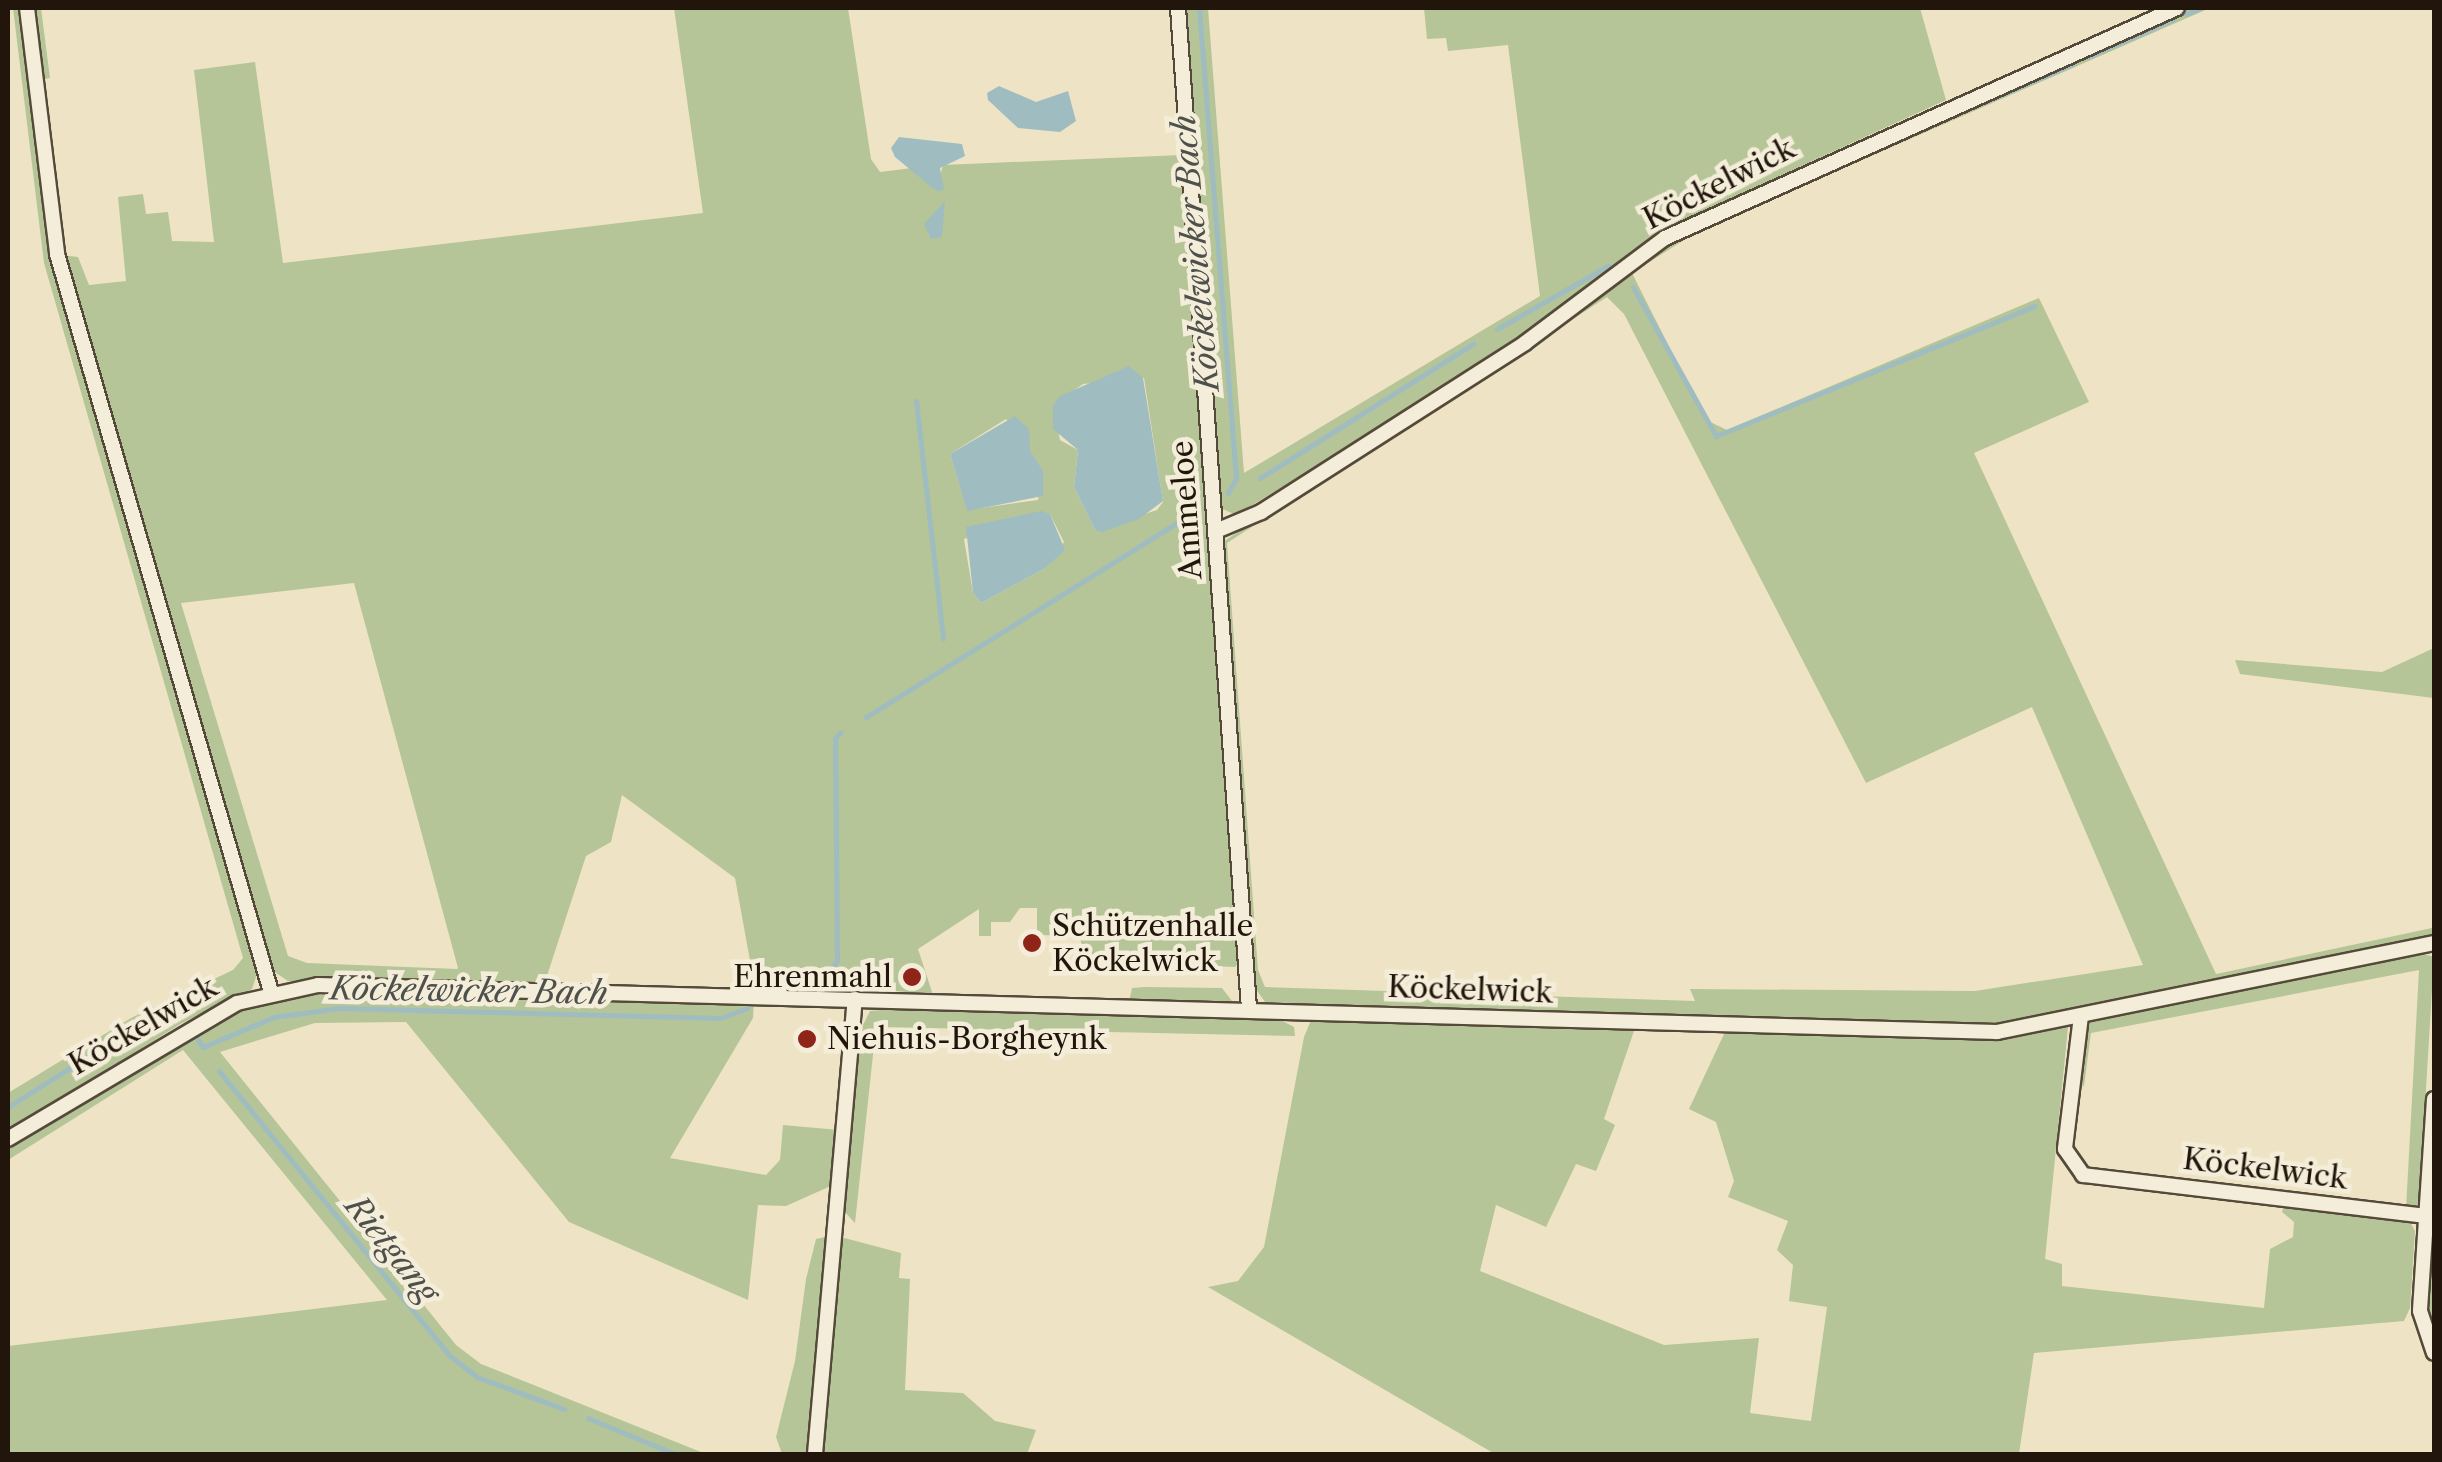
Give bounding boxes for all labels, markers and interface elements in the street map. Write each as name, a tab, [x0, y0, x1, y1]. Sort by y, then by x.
water label: Köckelwicker Bach	[1165, 113, 1227, 393]
street label: Köckelwick	[1637, 130, 1801, 238]
street label: Ammeloe	[1164, 439, 1210, 581]
place label: Schützenhalle Köckelwick	[1052, 908, 1253, 978]
marker: Schützenhalle Köckelwick	[1021, 932, 1043, 954]
place label: Ehrenmahl	[733, 959, 892, 995]
marker: Ehrenmahl	[901, 966, 923, 988]
street label: Köckelwick	[63, 969, 223, 1083]
water label: Köckelwicker Bach	[330, 969, 608, 1013]
street label: Köckelwick	[1387, 969, 1553, 1011]
place label: Niehuis-Borgheynk	[827, 1021, 1106, 1057]
marker: Niehuis-Borgheynk	[796, 1028, 818, 1050]
street label: Köckelwick	[2181, 1141, 2349, 1197]
water label: Rietgang	[337, 1188, 447, 1310]

